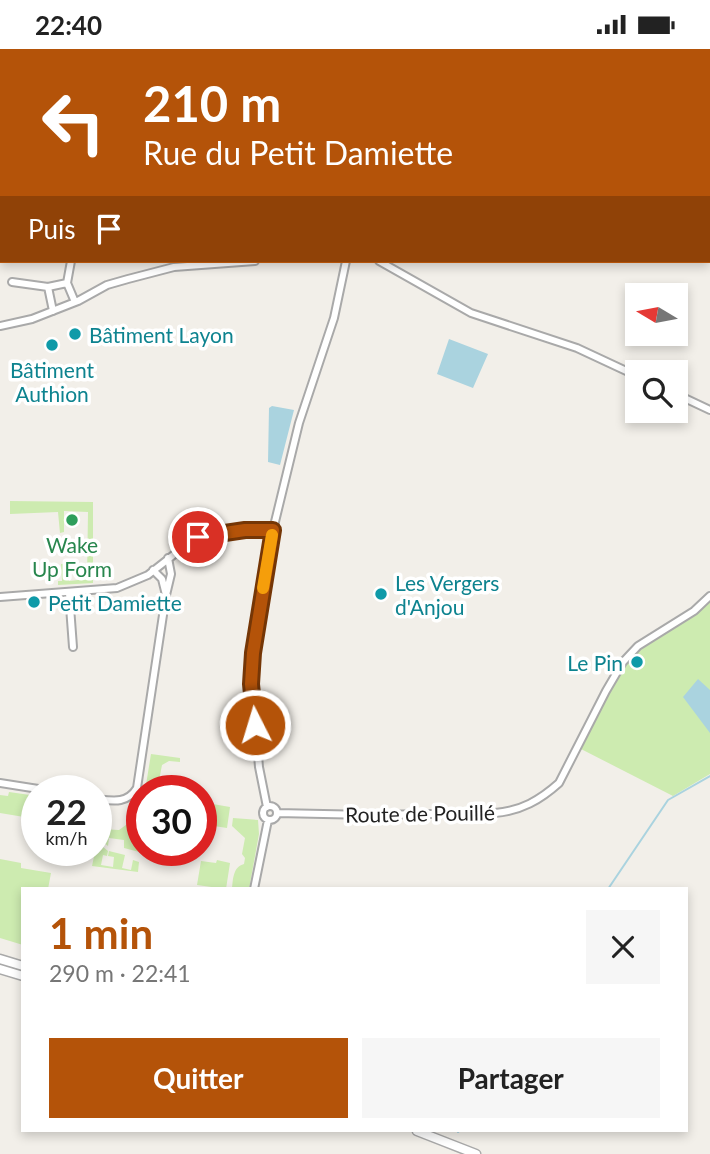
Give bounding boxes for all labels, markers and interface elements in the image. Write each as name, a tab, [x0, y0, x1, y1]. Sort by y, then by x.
text: 22:40	[35, 9, 102, 41]
text: 210 m	[143, 74, 281, 132]
icon: left	[28, 77, 119, 168]
text: Rue du Petit Damiette	[143, 133, 453, 172]
icon: arrive	[90, 210, 128, 248]
text: Puis	[28, 213, 76, 245]
north arrow	[625, 283, 688, 347]
map controls	[625, 283, 688, 423]
place label: Bâtiment Layon	[89, 322, 234, 347]
marker: Bâtiment Layon	[67, 326, 83, 342]
marker: Bâtiment Authion	[44, 337, 60, 353]
place label: Bâtiment Authion	[10, 357, 95, 406]
button: search	[625, 360, 688, 423]
pin	[168, 507, 228, 567]
marker: Wake Up Form	[64, 512, 80, 528]
icon: arrive	[179, 518, 217, 556]
place label: Wake Up Form	[32, 532, 112, 581]
place label: Les Vergers d'Anjou	[395, 570, 499, 619]
marker: Les Vergers d'Anjou	[373, 586, 389, 602]
place label: Petit Damiette	[48, 590, 182, 615]
marker: Petit Damiette	[26, 594, 42, 610]
place label: Le Pin	[567, 650, 623, 675]
marker: Le Pin	[629, 654, 645, 670]
position arrow	[218, 688, 292, 762]
speed limit sign: 30	[126, 775, 217, 866]
text: 22	[46, 790, 87, 832]
street label: Route de Pouillé	[345, 799, 495, 827]
text: km/h	[45, 827, 88, 849]
text: 1 min	[49, 908, 153, 958]
button: close	[586, 910, 660, 984]
text: 290 m · 22:41	[49, 959, 191, 987]
button: Quitter	[49, 1038, 348, 1118]
button: Partager	[362, 1038, 660, 1118]

